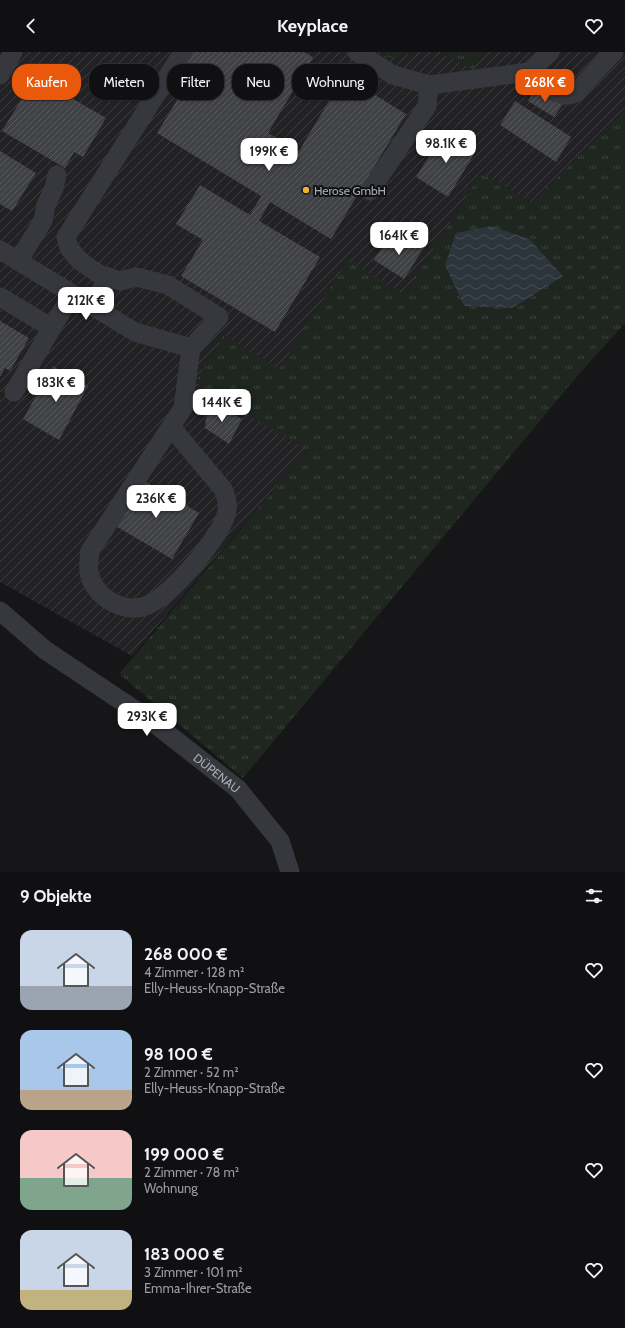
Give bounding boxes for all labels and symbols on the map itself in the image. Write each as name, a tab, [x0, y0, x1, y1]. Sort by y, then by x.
pin: 268K €	[512, 69, 578, 103]
pin: 98.1K €	[409, 130, 483, 164]
pin: 199K €	[236, 138, 302, 172]
place label: Herose GmbH	[314, 183, 386, 198]
marker: Herose GmbH	[301, 185, 311, 195]
pin: 164K €	[366, 222, 432, 256]
pin: 212K €	[53, 287, 119, 321]
pin: 183K €	[23, 369, 89, 403]
pin: 144K €	[189, 389, 255, 423]
pin: 236K €	[123, 485, 189, 519]
pin: 293K €	[114, 703, 180, 737]
street label: DÜPENAU	[191, 750, 243, 796]

